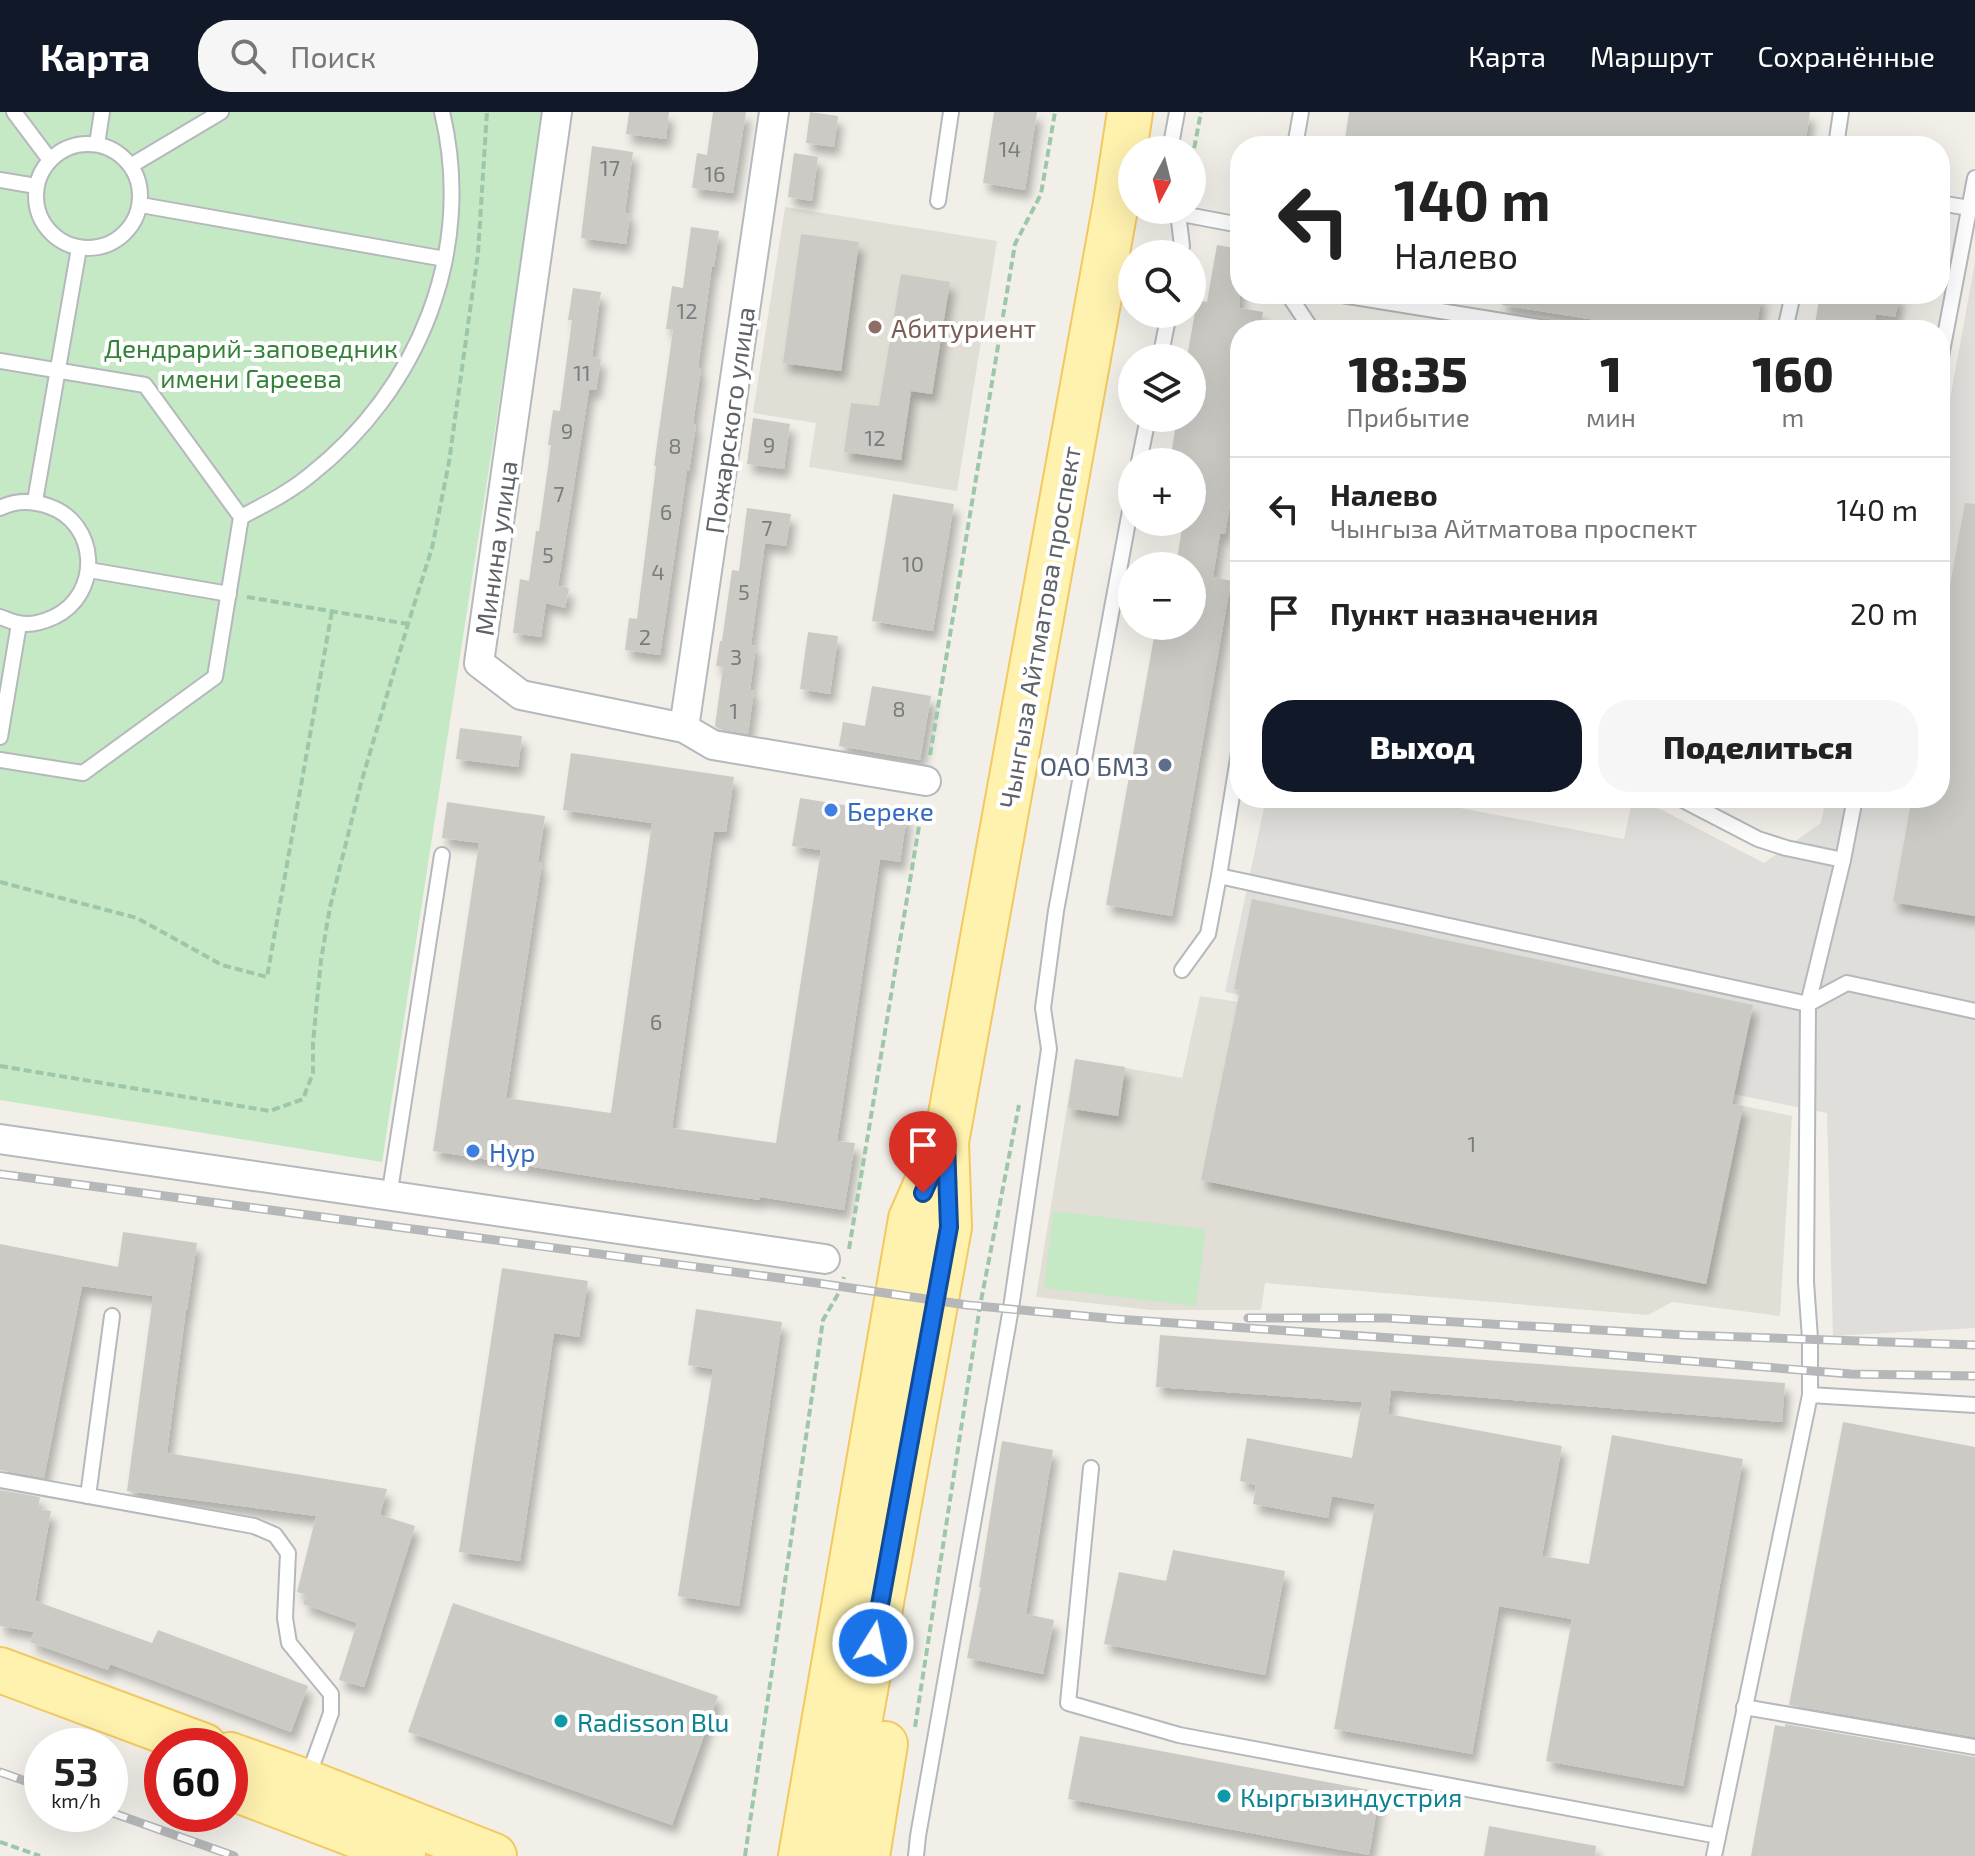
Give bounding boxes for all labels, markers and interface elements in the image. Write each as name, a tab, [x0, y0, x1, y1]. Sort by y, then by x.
search box	[198, 20, 758, 92]
text: Карта	[40, 33, 150, 79]
icon: search	[226, 34, 270, 78]
text: Поиск	[290, 38, 376, 74]
text: Карта	[1468, 39, 1546, 73]
text: Маршрут	[1590, 39, 1714, 73]
text: Сохранённые	[1758, 39, 1935, 73]
house number: 14	[999, 135, 1021, 161]
north arrow	[1118, 136, 1206, 224]
map controls	[1118, 136, 1206, 640]
house number: 17	[600, 154, 620, 180]
house number: 16	[704, 160, 726, 186]
text: 140 m	[1394, 165, 1551, 232]
icon: left	[1262, 168, 1366, 272]
text: Налево	[1394, 233, 1518, 276]
button: search	[1118, 240, 1206, 328]
house number: 12	[676, 297, 698, 323]
street label: Пожарского улица	[698, 305, 761, 536]
place label: Абитуриент	[891, 312, 1037, 344]
marker: Абитуриент	[866, 318, 884, 336]
park label: Дендрарий-заповедник имени Гареева	[104, 332, 398, 393]
button: layers	[1118, 344, 1206, 432]
text: 18:35	[1348, 344, 1468, 402]
text: 1	[1600, 344, 1622, 402]
text: 160	[1752, 344, 1834, 402]
house number: 11	[573, 359, 591, 385]
text: Прибытие	[1346, 401, 1470, 432]
text: мин	[1586, 401, 1636, 432]
text: m	[1782, 401, 1804, 432]
house number: 9	[561, 417, 573, 443]
house number: 12	[864, 424, 886, 450]
house number: 9	[763, 431, 775, 457]
house number: 8	[668, 432, 682, 458]
street label: Чынгыза Айтматова проспект	[992, 443, 1086, 811]
button: +	[1118, 448, 1206, 536]
street label: Минина улица	[467, 459, 524, 638]
text: Налево	[1330, 476, 1438, 512]
house number: 7	[553, 480, 565, 506]
icon: left	[1262, 487, 1306, 531]
text: 140 m	[1837, 491, 1918, 527]
house number: 6	[660, 498, 672, 524]
text: Чынгыза Айтматова проспект	[1330, 512, 1697, 543]
house number: 7	[761, 514, 773, 540]
house number: 5	[542, 541, 554, 567]
house number: 10	[902, 550, 924, 576]
button: −	[1118, 552, 1206, 640]
house number: 4	[651, 558, 665, 584]
house number: 5	[738, 578, 750, 604]
icon: arrive	[1262, 591, 1306, 635]
text: Пункт назначения	[1330, 595, 1598, 631]
text: 20 m	[1850, 595, 1918, 631]
house number: 2	[639, 623, 651, 649]
house number: 3	[730, 643, 742, 669]
house number: 8	[892, 695, 906, 721]
house number: 1	[730, 697, 738, 723]
button: Выход	[1262, 700, 1582, 792]
button: Поделиться	[1598, 700, 1918, 792]
place label: ОАО БМЗ	[1040, 750, 1149, 781]
marker: ОАО БМЗ	[1156, 756, 1174, 774]
place label: Береке	[847, 795, 934, 826]
marker: Береке	[822, 801, 840, 819]
house number: 6	[650, 1008, 662, 1034]
pin	[889, 1111, 957, 1193]
icon: arrive	[901, 1123, 945, 1167]
house number: 1	[1468, 1130, 1476, 1156]
place label: Нур	[489, 1136, 535, 1168]
marker: Нур	[464, 1142, 482, 1160]
position arrow	[831, 1601, 915, 1685]
place label: Radisson Blu	[577, 1706, 729, 1737]
marker: Radisson Blu	[552, 1712, 570, 1730]
speed limit sign: 60	[144, 1728, 248, 1832]
text: 53	[54, 1746, 98, 1794]
place label: Кыргызиндустрия	[1240, 1781, 1462, 1813]
marker: Кыргызиндустрия	[1215, 1787, 1233, 1805]
text: km/h	[51, 1788, 101, 1812]

